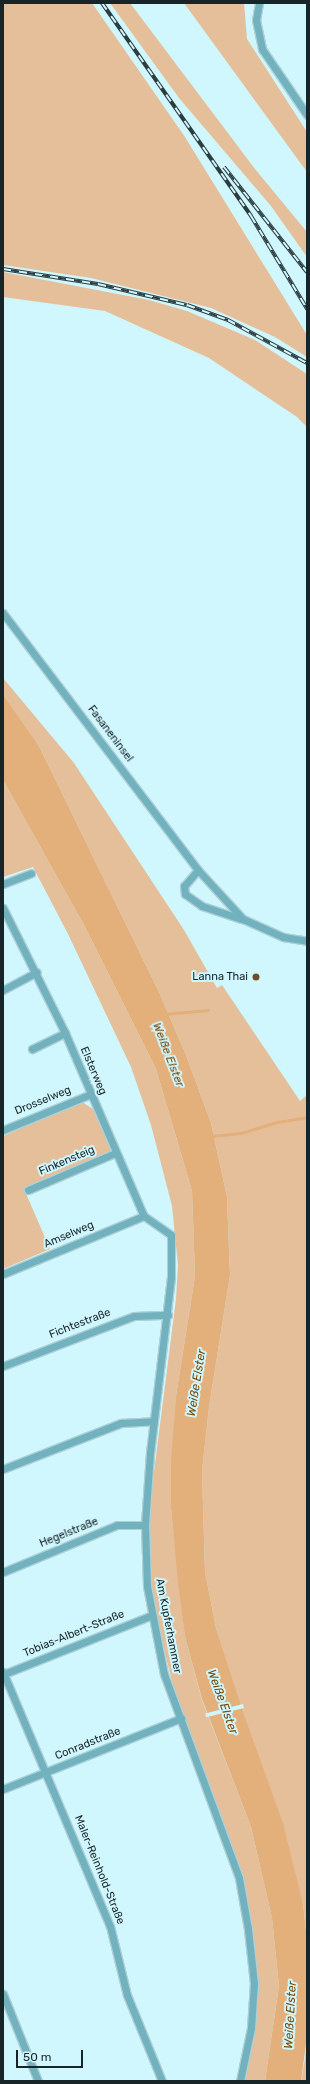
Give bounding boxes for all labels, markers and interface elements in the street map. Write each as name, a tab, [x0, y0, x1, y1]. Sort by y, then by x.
street label: Fasaneninsel	[85, 703, 135, 765]
place label: Lanna Thai	[192, 970, 248, 984]
marker: Lanna Thai	[251, 972, 261, 982]
water label: Weiße Elster	[149, 1021, 187, 1089]
street label: Elsterweg	[77, 1045, 109, 1097]
street label: Drosselweg	[13, 1084, 73, 1118]
street label: Finkensteig	[37, 1143, 97, 1179]
street label: Amselweg	[42, 1219, 96, 1251]
street label: Fichtestraße	[47, 1306, 113, 1342]
water label: Weiße Elster	[185, 1348, 209, 1418]
street label: Hegelstraße	[38, 1515, 100, 1551]
street label: Am Kupferhammer	[152, 1577, 184, 1675]
street label: Tobias-Albert-Straße	[22, 1608, 126, 1660]
water label: Weiße Elster	[204, 1668, 240, 1736]
street label: Conradstraße	[53, 1725, 123, 1763]
street label: Maler-Reinhold-Straße	[71, 1813, 127, 1927]
water label: Weiße Elster	[282, 1981, 300, 2049]
scale bar	[18, 2042, 85, 2068]
text: 50 m	[23, 2050, 51, 2064]

